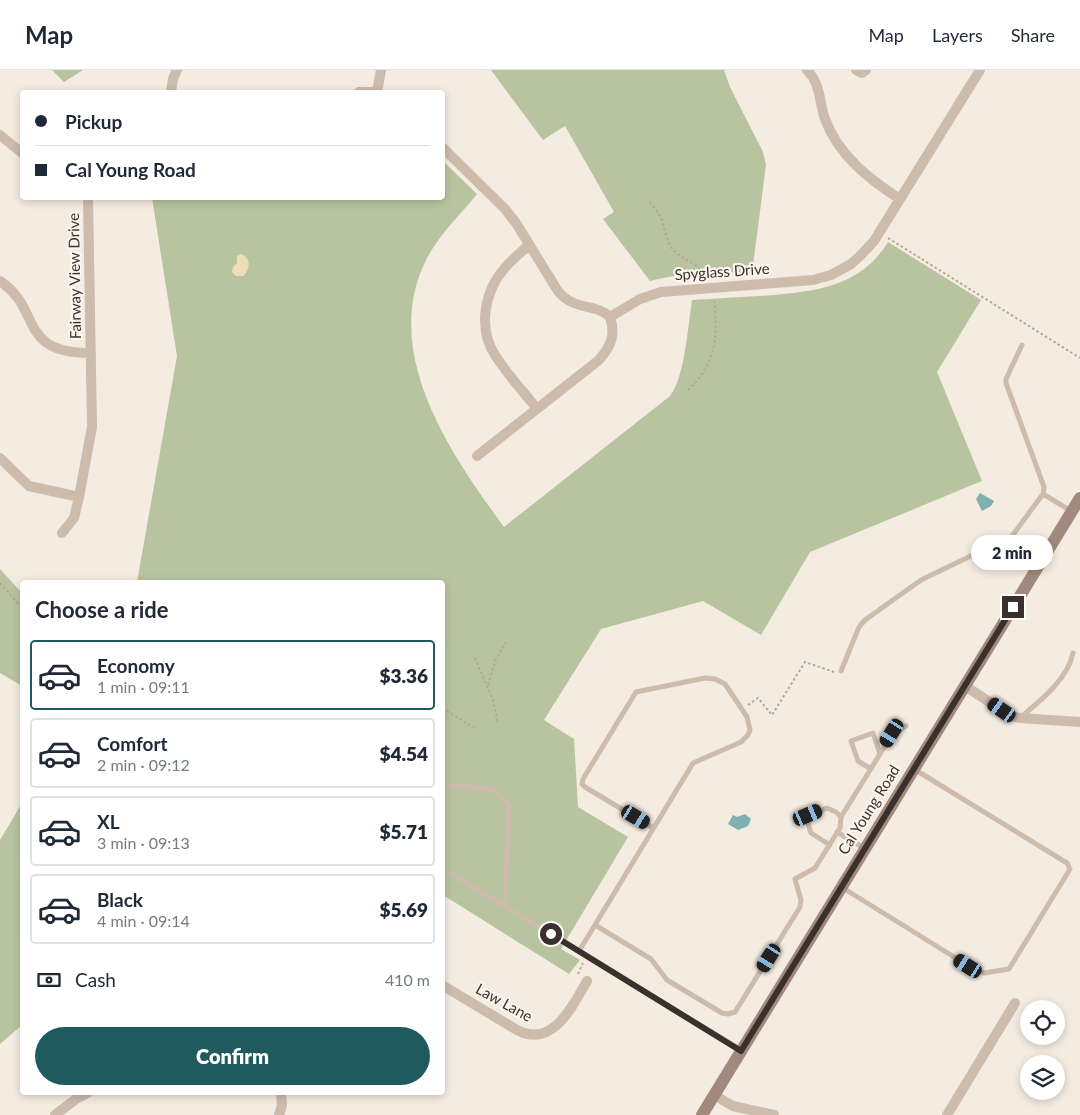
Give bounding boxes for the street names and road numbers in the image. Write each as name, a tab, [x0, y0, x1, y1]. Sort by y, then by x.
street label: Fairway View Drive	[64, 213, 84, 339]
street label: Spyglass Drive	[674, 259, 770, 283]
street label: Cal Young Road	[833, 761, 903, 858]
street label: Law Lane	[473, 979, 536, 1025]

